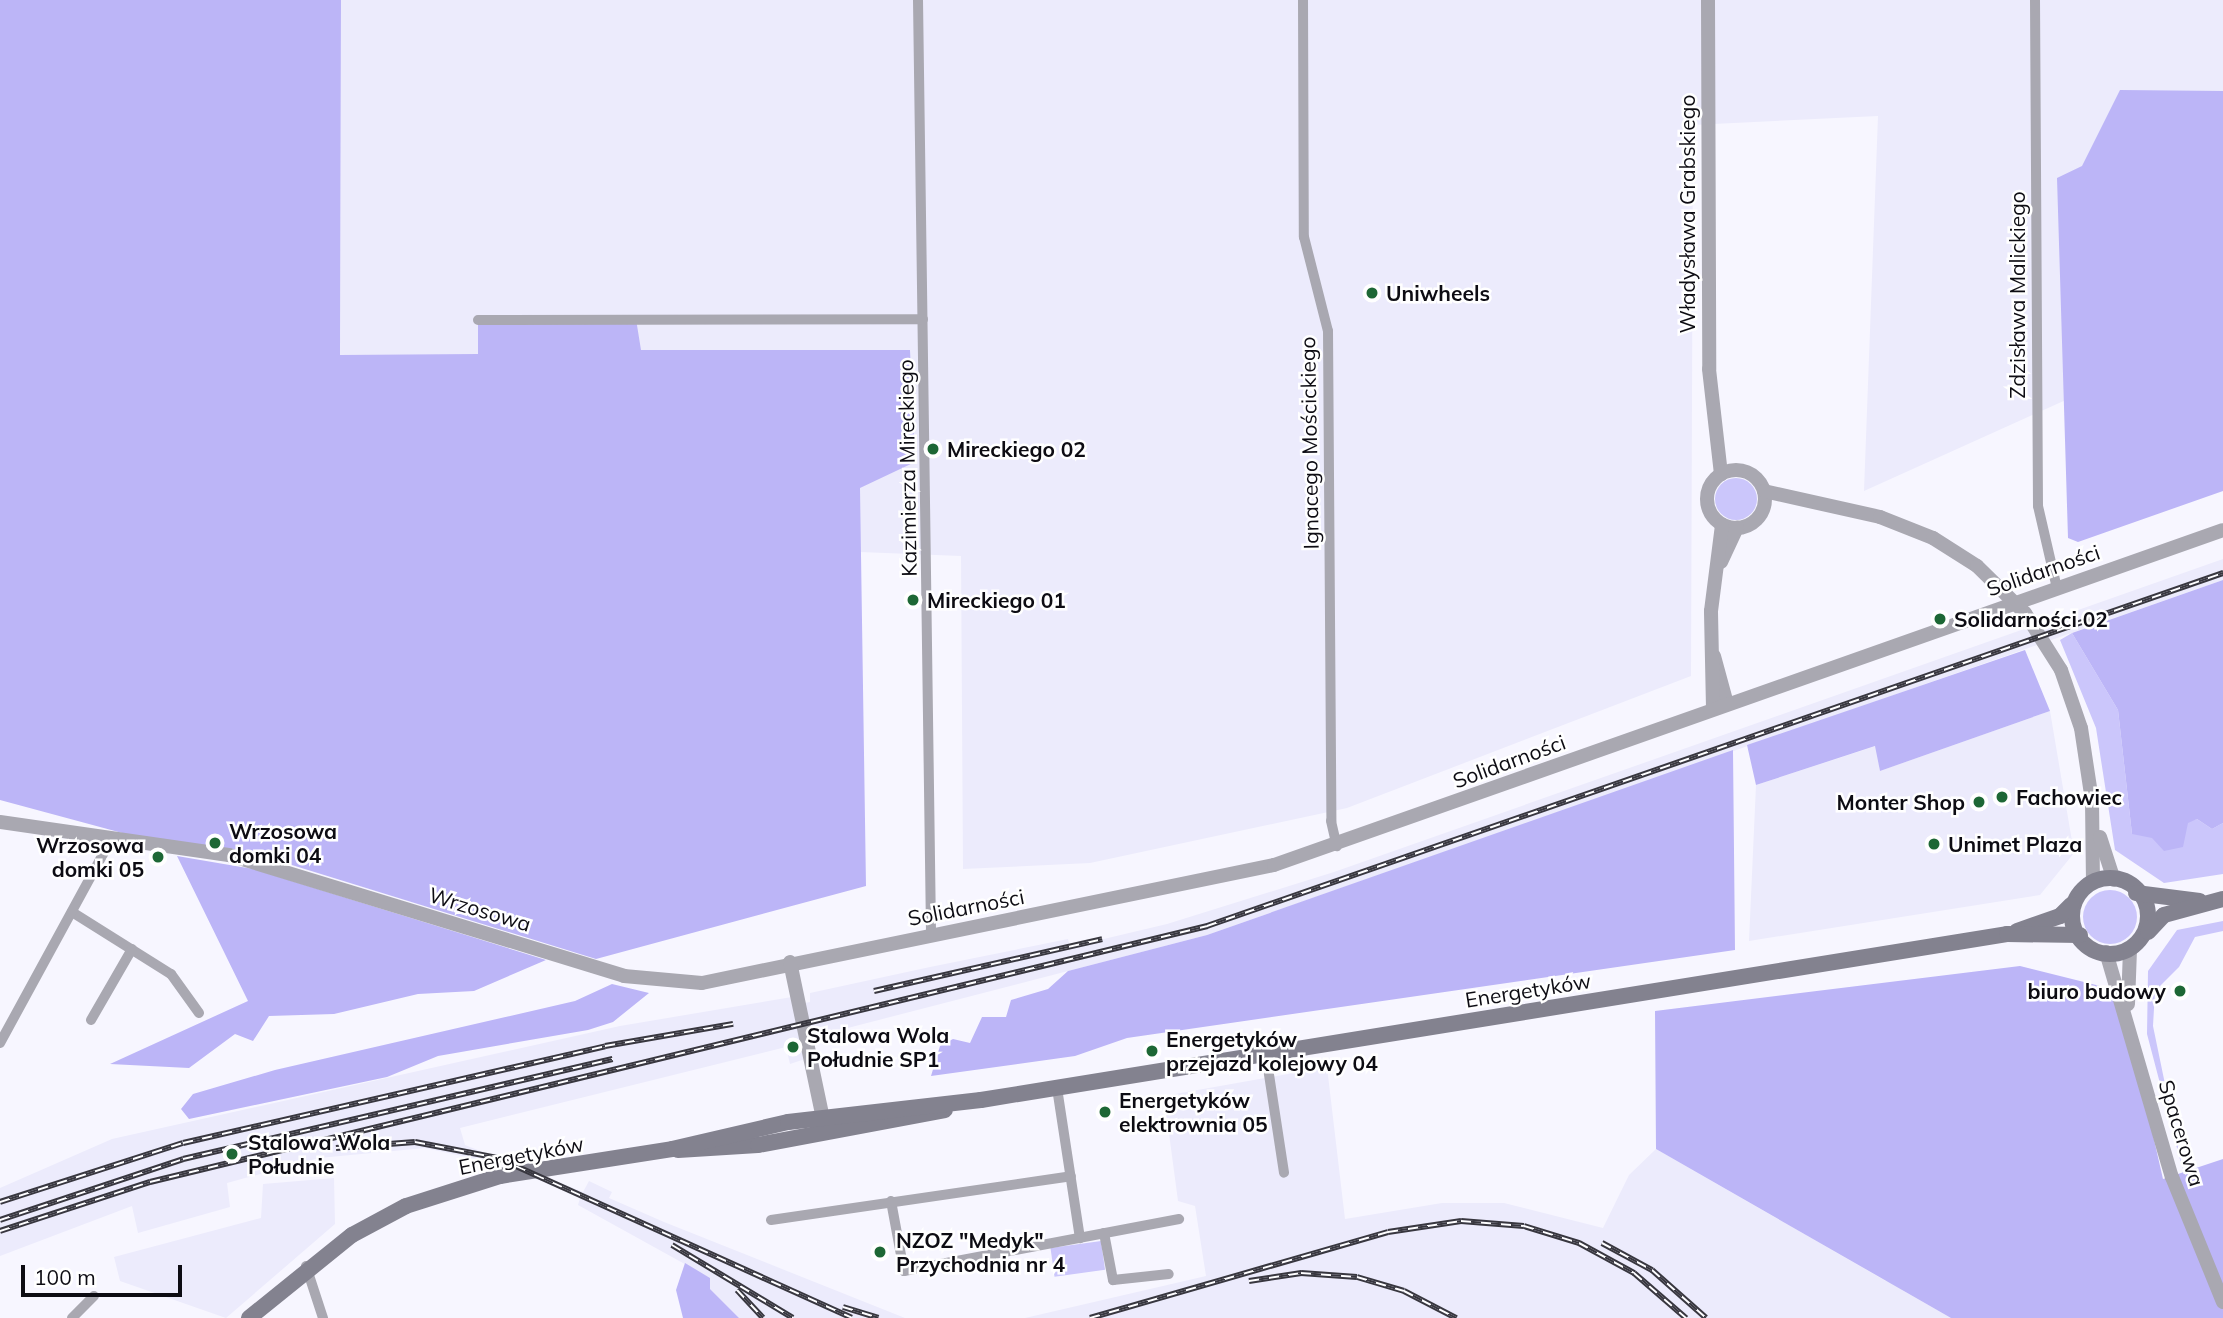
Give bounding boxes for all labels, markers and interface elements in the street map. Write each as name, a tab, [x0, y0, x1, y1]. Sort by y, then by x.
street label: Władysława Grabskiego	[1674, 95, 1700, 333]
street label: Zdzisława Malickiego	[2004, 191, 2030, 399]
place label: Uniwheels	[1386, 280, 1490, 306]
marker: Uniwheels	[1364, 285, 1380, 301]
street label: Ignacego Mościckiego	[1295, 336, 1323, 550]
street label: Kazimierza Mireckiego	[893, 359, 921, 577]
place label: Mireckiego 02	[947, 436, 1086, 462]
marker: Mireckiego 02	[925, 441, 941, 457]
street label: Solidarności	[1983, 539, 2103, 601]
place label: Mireckiego 01	[927, 587, 1066, 613]
marker: Mireckiego 01	[905, 592, 921, 608]
place label: Solidarności 02	[1954, 606, 2108, 632]
marker: Solidarności 02	[1932, 611, 1948, 627]
street label: Solidarności	[1449, 729, 1569, 793]
place label: Fachowiec	[2016, 784, 2122, 810]
place label: Monter Shop	[1837, 789, 1965, 815]
marker: Fachowiec	[1994, 789, 2010, 805]
marker: Monter Shop	[1971, 794, 1987, 810]
place label: Wrzosowa domki 04	[229, 818, 337, 868]
place label: Unimet Plaza	[1948, 831, 2082, 857]
place label: Wrzosowa domki 05	[36, 832, 144, 882]
marker: Wrzosowa domki 04	[207, 835, 223, 851]
marker: Unimet Plaza	[1926, 836, 1942, 852]
marker: Wrzosowa domki 05	[150, 849, 166, 865]
street label: Wrzosowa	[426, 882, 534, 936]
street label: Solidarności	[906, 883, 1026, 931]
street label: Energetyków	[1463, 968, 1593, 1012]
place label: biuro budowy	[2027, 978, 2166, 1004]
marker: biuro budowy	[2172, 983, 2188, 999]
place label: Stalowa Wola Południe SP1	[807, 1022, 949, 1072]
place label: Energetyków przejazd kolejowy 04	[1166, 1026, 1378, 1076]
marker: Stalowa Wola Południe SP1	[785, 1039, 801, 1055]
marker: Energetyków przejazd kolejowy 04	[1144, 1043, 1160, 1059]
street label: Spacerowa	[2154, 1077, 2210, 1189]
place label: Energetyków elektrownia 05	[1119, 1087, 1268, 1137]
marker: Energetyków elektrownia 05	[1097, 1104, 1113, 1120]
place label: Stalowa Wola Południe	[248, 1129, 390, 1179]
street label: Energetyków	[456, 1131, 586, 1179]
marker: Stalowa Wola Południe	[222, 1144, 242, 1164]
place label: NZOZ "Medyk" Przychodnia nr 4	[896, 1227, 1065, 1277]
marker: NZOZ "Medyk" Przychodnia nr 4	[870, 1242, 890, 1262]
scale bar	[24, 1252, 186, 1296]
text: 100 m	[34, 1264, 96, 1290]

